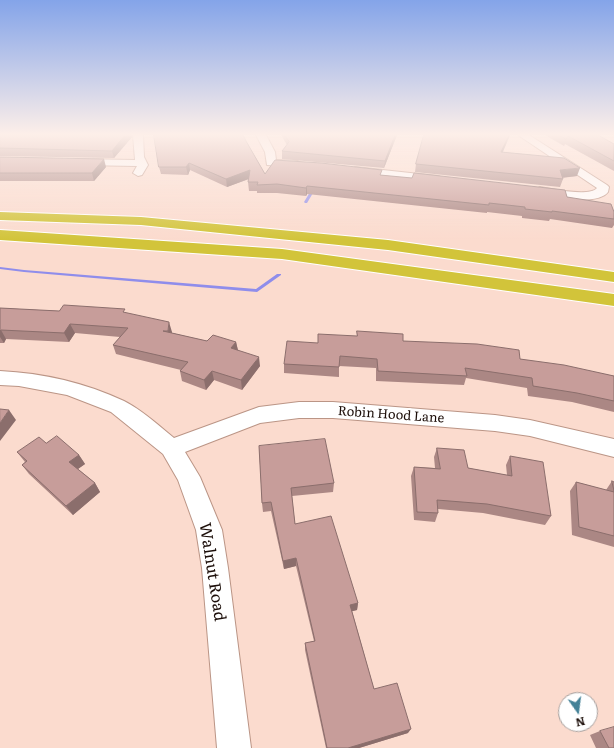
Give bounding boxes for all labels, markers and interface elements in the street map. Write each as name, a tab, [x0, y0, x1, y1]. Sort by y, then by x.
street label: Robin Hood Lane	[337, 403, 445, 427]
street label: Walnut Road	[195, 521, 229, 623]
north arrow	[558, 692, 598, 732]
text: N	[574, 714, 587, 732]

